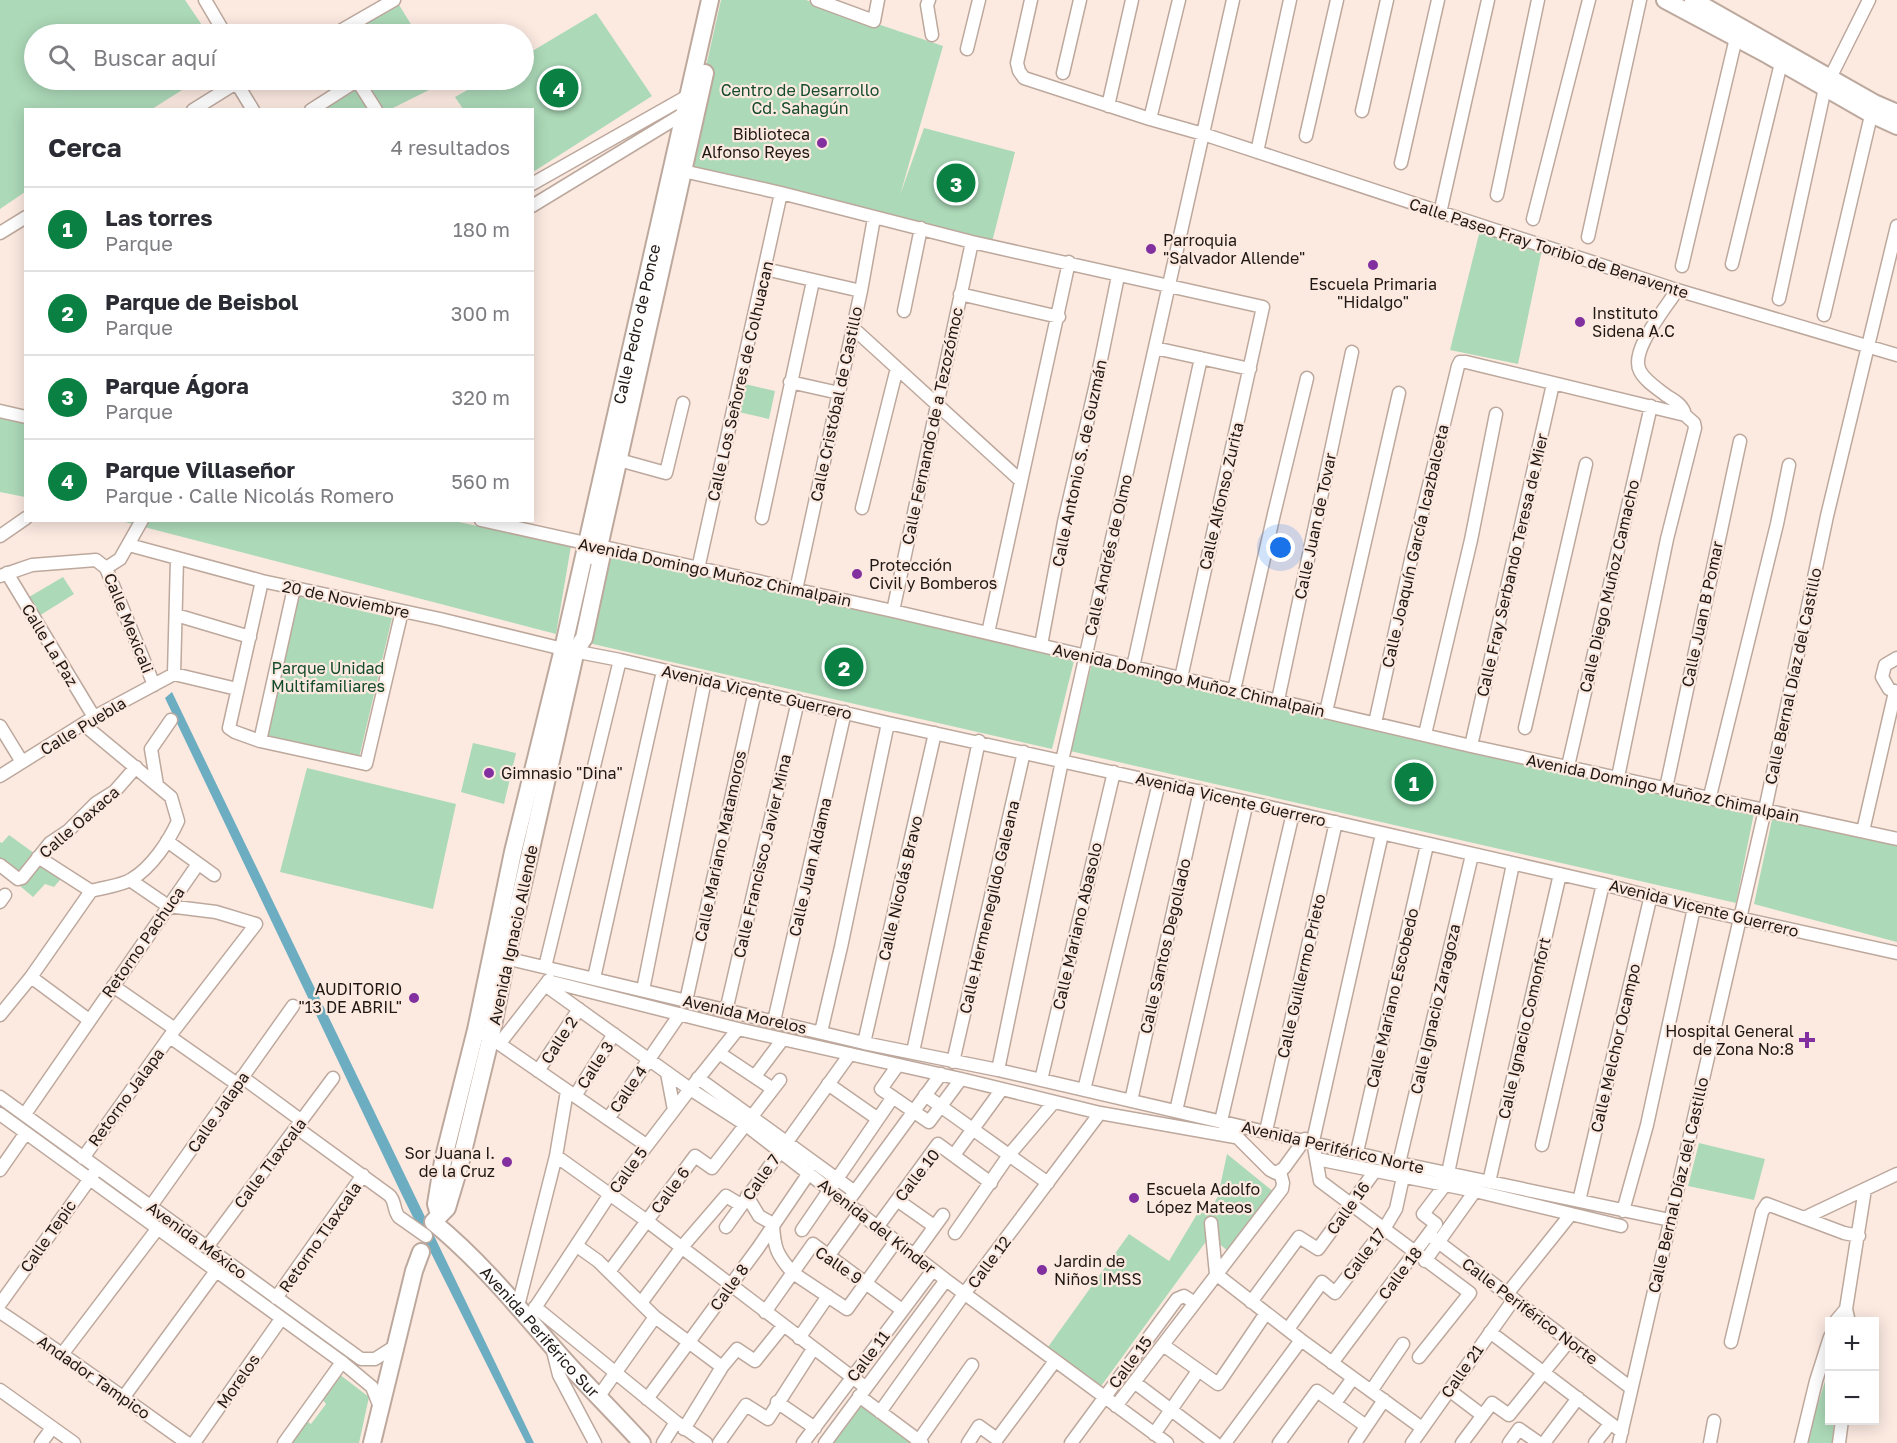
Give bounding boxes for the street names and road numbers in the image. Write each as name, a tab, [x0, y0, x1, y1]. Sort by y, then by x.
street label: Calle Paseo Fray Toribio de Benavente	[1407, 193, 1691, 303]
street label: Calle Pedro de Ponce	[609, 242, 664, 406]
street label: Calle Los Señores de Colhuacan	[703, 259, 777, 503]
street label: Calle Cristóbal de Castillo	[806, 305, 866, 503]
street label: Calle Fernando de a Tezozómoc	[897, 305, 967, 547]
street label: Calle Antonio S. de Guzmán	[1047, 357, 1111, 569]
street label: Calle Alfonso Zurita	[1194, 420, 1248, 572]
street label: Calle Joaquín García Icazbalceta	[1377, 422, 1453, 670]
street label: Calle Fray Serbando Teresa de Mier	[1472, 431, 1552, 699]
street label: Calle Juan de Tovar	[1290, 451, 1340, 601]
street label: Calle Andrés de Olmo	[1080, 472, 1136, 638]
street label: Calle Diego Muñoz Camacho	[1575, 478, 1643, 694]
street label: Avenida Domingo Muñoz Chimalpain	[577, 533, 853, 611]
street label: Calle Juan B Pomar	[1677, 539, 1727, 689]
street label: Calle Bernal Díaz del Castillo	[1760, 566, 1826, 786]
street label: Calle Mexicali	[100, 570, 158, 676]
street label: 20 de Noviembre	[281, 576, 411, 622]
street label: Calle La Paz	[17, 600, 83, 690]
street label: Avenida Domingo Muñoz Chimalpain	[1051, 639, 1327, 721]
street label: Avenida Vicente Guerrero	[660, 660, 854, 724]
street label: Calle Puebla	[36, 693, 130, 759]
street label: Calle Mariano Matamoros	[690, 749, 750, 943]
street label: Avenida Domingo Muñoz Chimalpain	[1525, 749, 1801, 827]
street label: Calle Francisco Javier Mina	[729, 752, 795, 960]
street label: Avenida Vicente Guerrero	[1134, 767, 1328, 831]
street label: Calle Oaxaca	[35, 782, 123, 862]
street label: Calle Juan Aldama	[784, 795, 836, 939]
street label: Calle Hermenegildo Galeana	[955, 798, 1023, 1016]
street label: Calle Nicolás Bravo	[874, 813, 926, 963]
street label: Calle Mariano Abasolo	[1048, 840, 1106, 1012]
street label: Avenida Ignacio Allende	[484, 843, 542, 1027]
street label: Calle Santos Degollado	[1135, 856, 1195, 1036]
street label: Avenida Vicente Guerrero	[1607, 875, 1801, 941]
street label: Retorno Pachuca	[97, 883, 189, 1001]
street label: Calle Guillermo Prieto	[1272, 892, 1330, 1060]
street label: Calle Mariano Escobedo	[1362, 906, 1422, 1090]
street label: Calle Ignacio Zaragoza	[1406, 922, 1464, 1096]
street label: Calle Ignacio Comonfort	[1493, 935, 1555, 1121]
street label: Calle Melchor Ocampo	[1586, 962, 1644, 1134]
street label: Avenida Morelos	[681, 990, 809, 1038]
street label: Calle 2	[536, 1013, 582, 1067]
street label: Calle 3	[572, 1037, 618, 1093]
street label: Retorno Jalapa	[84, 1044, 168, 1150]
street label: Calle 4	[605, 1061, 651, 1117]
street label: Calle Jalapa	[183, 1068, 253, 1156]
street label: Calle Bernal Díaz del Castillo	[1643, 1075, 1713, 1295]
street label: Calle Tlaxcala	[230, 1114, 310, 1212]
street label: Avenida Periférico Norte	[1240, 1116, 1426, 1178]
street label: Calle 5	[604, 1143, 652, 1197]
street label: Calle 10	[890, 1145, 944, 1205]
street label: Calle 7	[738, 1150, 784, 1204]
street label: Calle 6	[646, 1163, 694, 1217]
street label: Avenida del Kinder	[814, 1174, 940, 1278]
street label: Retorno Tlaxcala	[274, 1178, 366, 1296]
street label: Calle 16	[1322, 1178, 1374, 1238]
street label: Calle Tepic	[16, 1196, 80, 1276]
street label: Avenida México	[143, 1197, 251, 1283]
street label: Calle 17	[1338, 1224, 1390, 1284]
street label: Calle 12	[963, 1232, 1015, 1292]
street label: Calle 9	[812, 1242, 866, 1288]
street label: Calle 18	[1374, 1243, 1426, 1303]
street label: Calle Periférico Norte	[1458, 1253, 1602, 1369]
street label: Calle 8	[705, 1260, 753, 1314]
street label: Avenida Periférico Sur	[476, 1262, 604, 1401]
street label: Calle 11	[842, 1326, 894, 1386]
street label: Andador Tampico	[34, 1331, 154, 1423]
street label: Calle 15	[1104, 1332, 1156, 1392]
street label: Calle 21	[1437, 1340, 1488, 1401]
street label: Morelos	[212, 1350, 264, 1412]

